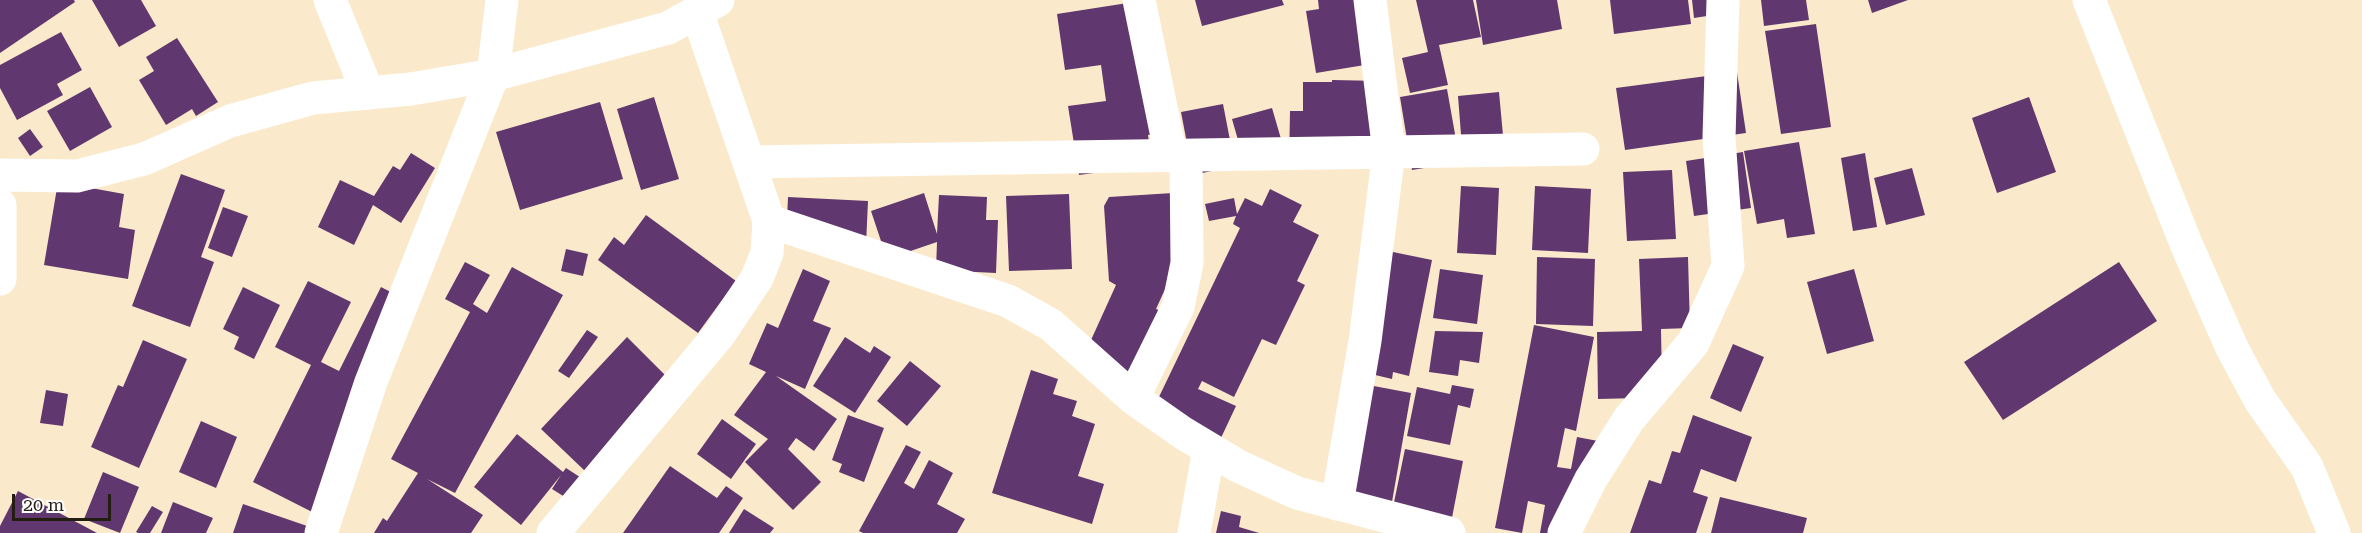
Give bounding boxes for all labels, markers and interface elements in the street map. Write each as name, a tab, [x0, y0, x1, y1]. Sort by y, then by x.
scale bar	[15, 482, 114, 520]
text: 20 m	[23, 494, 64, 515]

